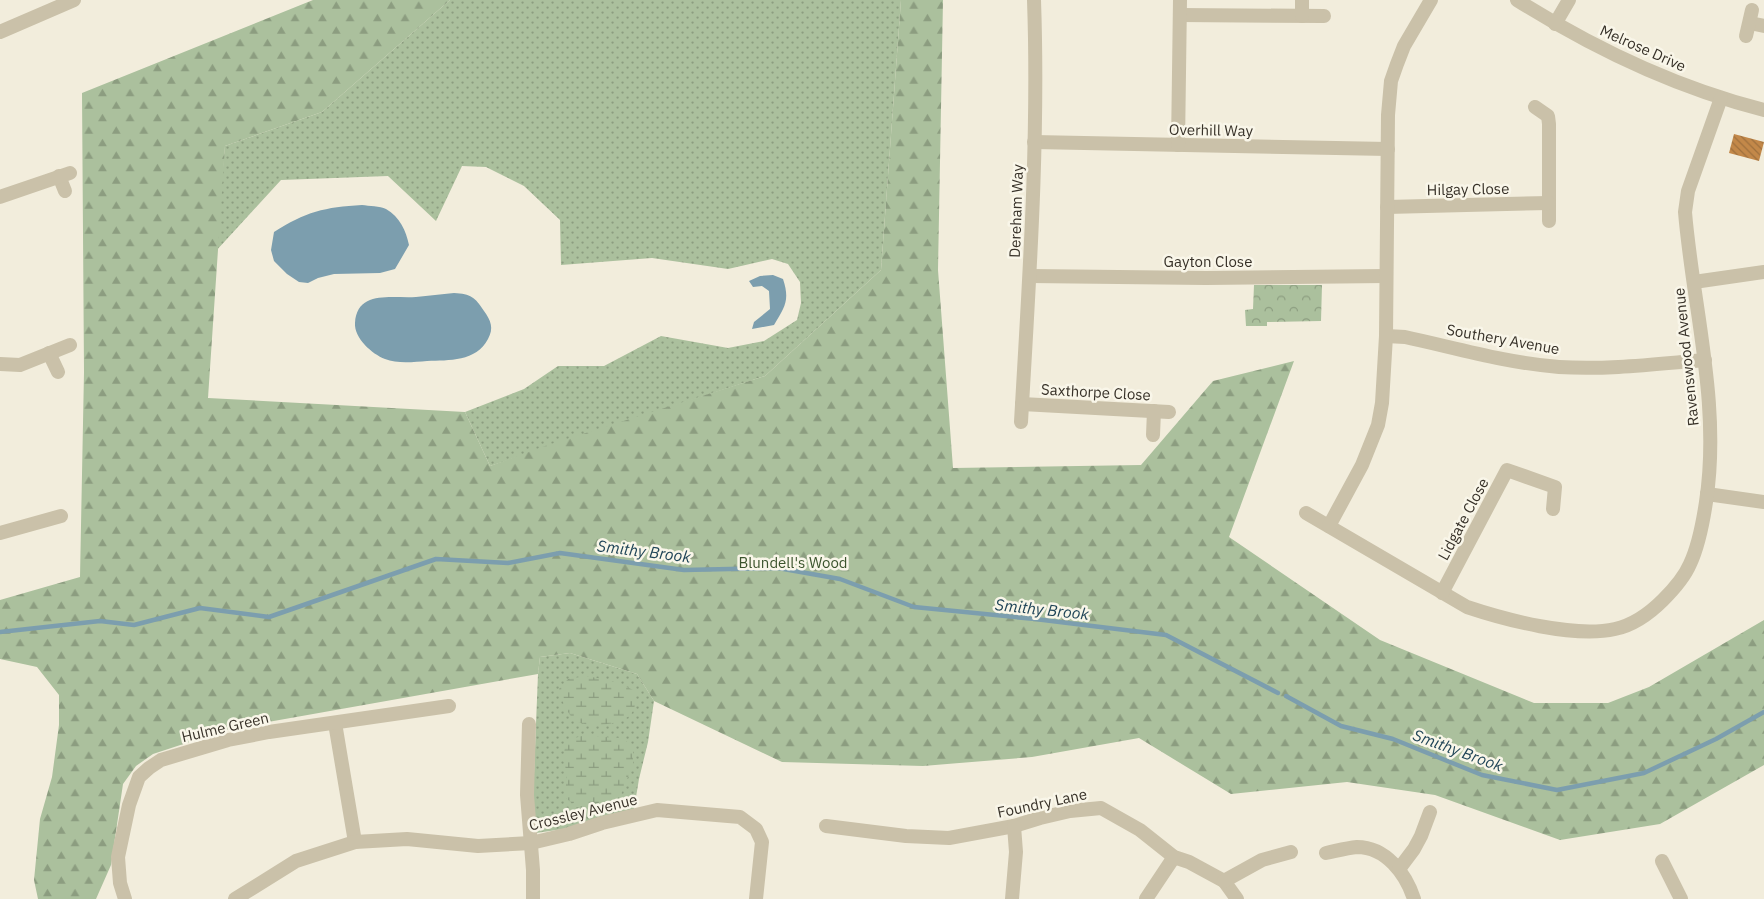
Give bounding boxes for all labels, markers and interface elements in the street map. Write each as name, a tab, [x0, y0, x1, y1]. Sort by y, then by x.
street label: Melrose Drive	[1597, 21, 1689, 75]
street label: Overhill Way	[1169, 120, 1254, 140]
street label: Dereham Way	[1005, 163, 1027, 258]
street label: Hilgay Close	[1427, 179, 1509, 199]
street label: Gayton Close	[1164, 252, 1252, 271]
street label: Ravenswood Avenue	[1669, 287, 1703, 427]
street label: Southery Avenue	[1445, 320, 1561, 358]
street label: Saxthorpe Close	[1041, 380, 1151, 404]
street label: Lidgate Close	[1433, 475, 1493, 563]
water label: Smithy Brook	[596, 535, 693, 567]
park label: Blundell's Wood	[738, 553, 848, 572]
water label: Smithy Brook	[994, 594, 1091, 624]
street label: Hulme Green	[180, 708, 270, 746]
water label: Smithy Brook	[1410, 724, 1506, 776]
street label: Foundry Lane	[995, 784, 1089, 822]
street label: Crossley Avenue	[527, 789, 639, 835]

